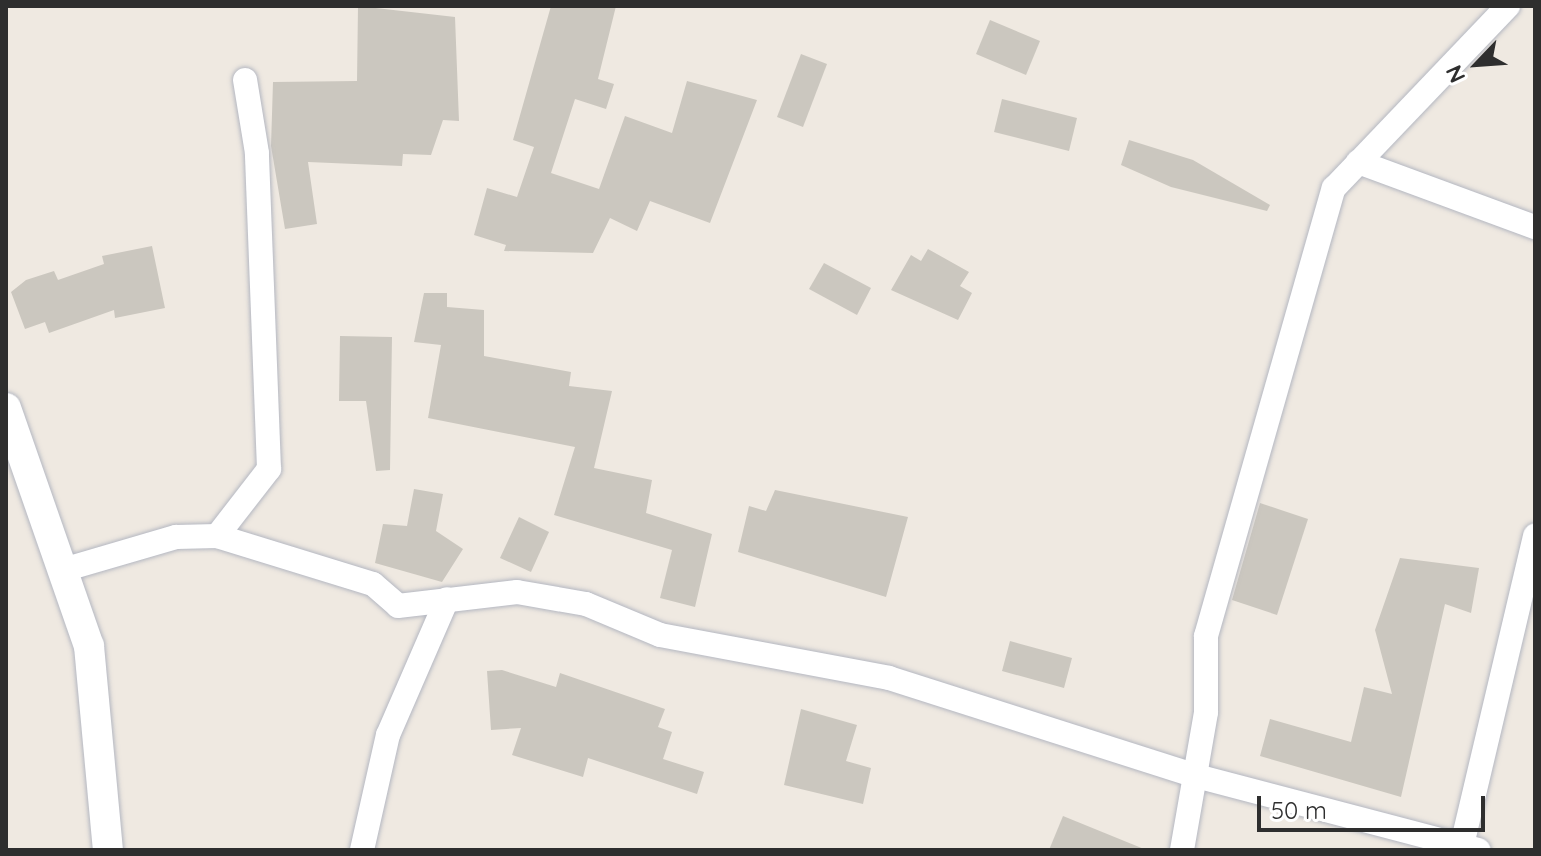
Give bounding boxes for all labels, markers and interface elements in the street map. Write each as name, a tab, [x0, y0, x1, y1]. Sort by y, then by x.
north arrow	[1437, 24, 1517, 104]
text: N	[1439, 61, 1471, 87]
scale bar	[1261, 780, 1489, 830]
text: 50 m	[1271, 795, 1327, 825]

